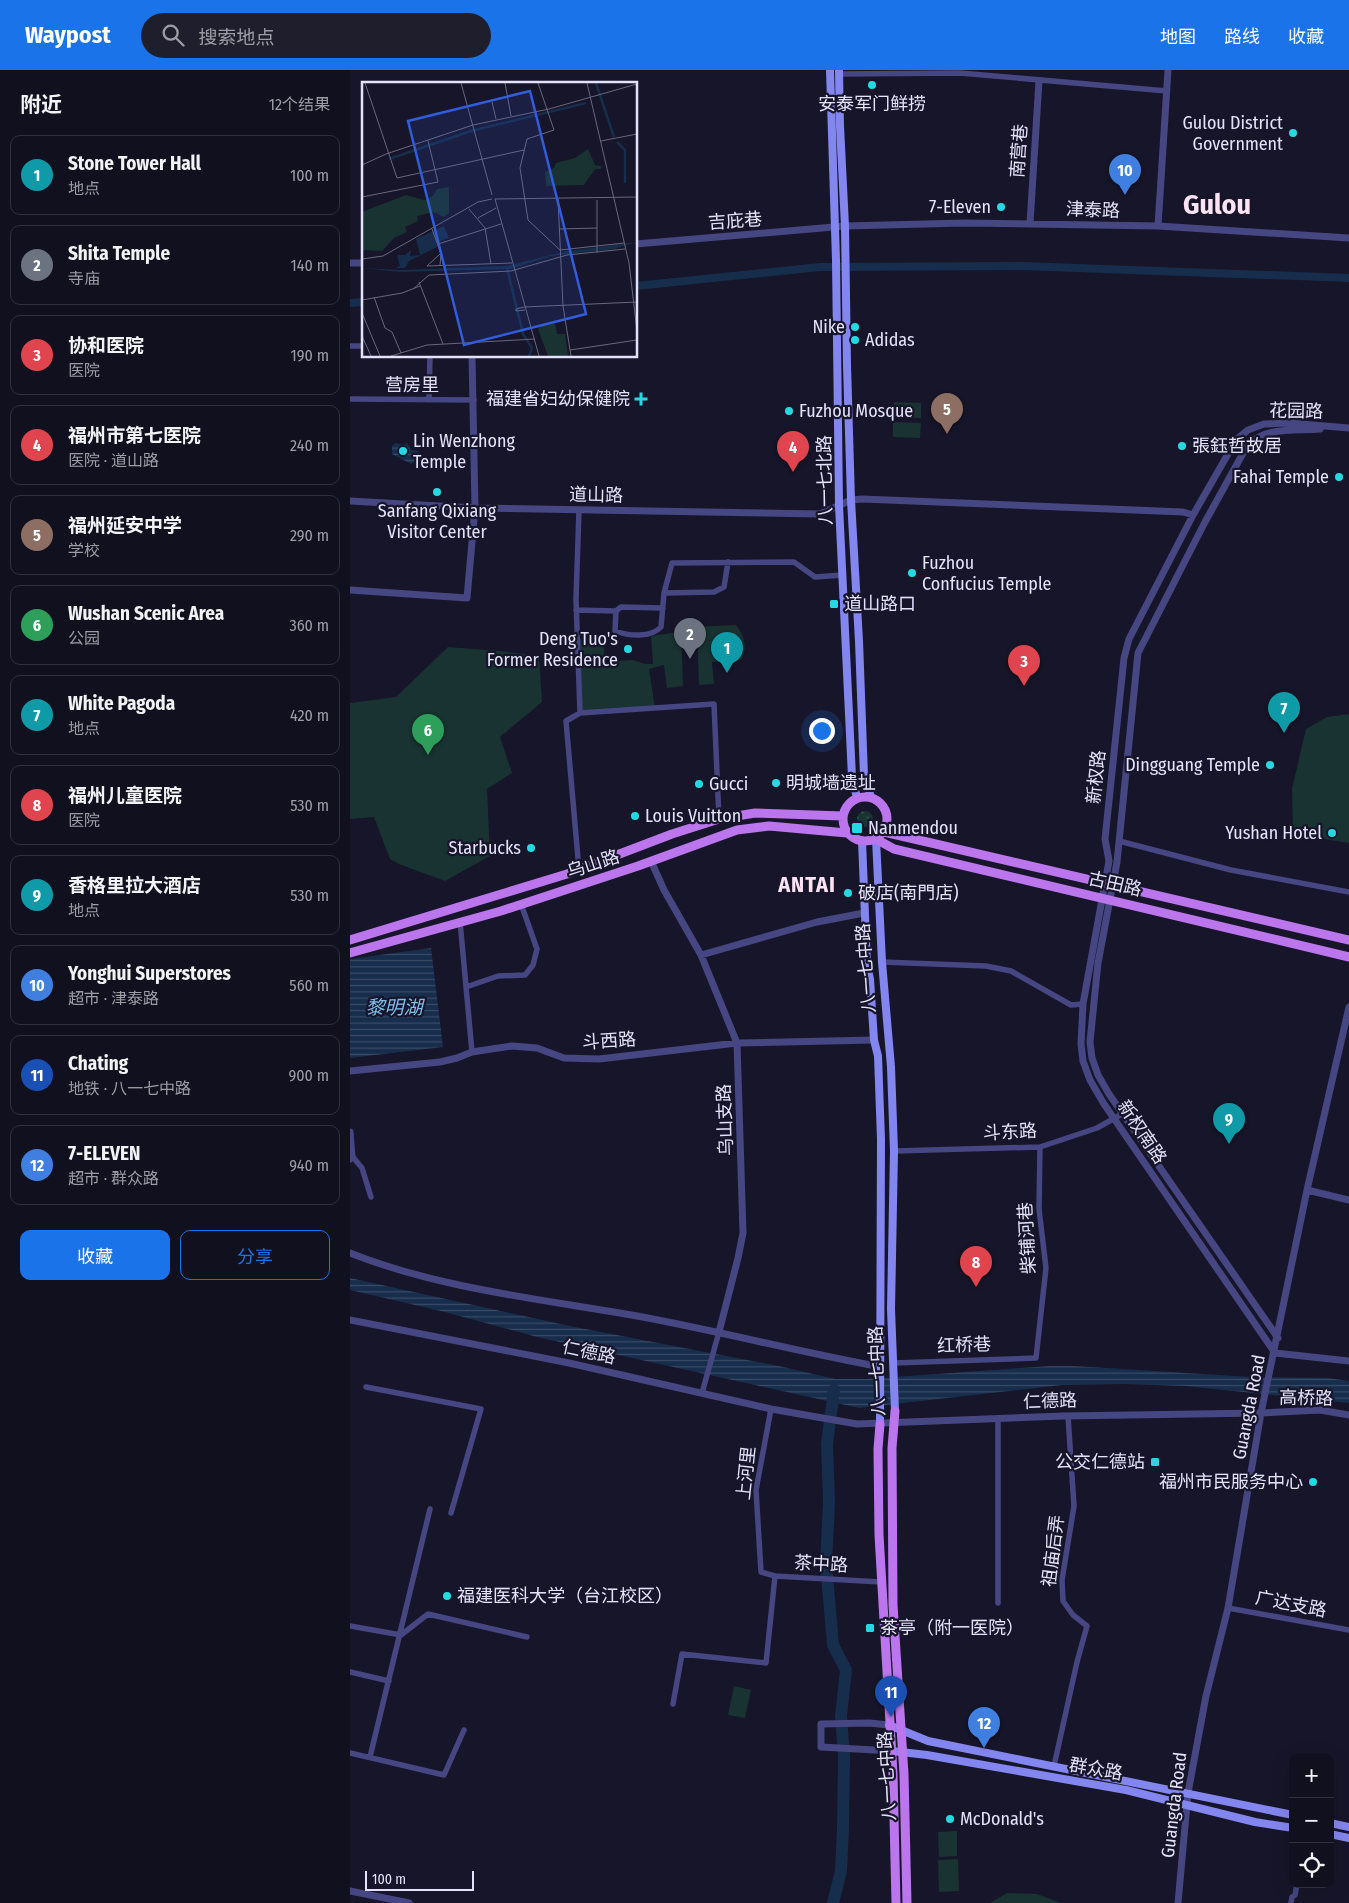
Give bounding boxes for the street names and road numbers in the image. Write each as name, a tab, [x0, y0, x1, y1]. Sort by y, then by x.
street label: 南营巷	[1006, 123, 1032, 179]
street label: 津泰路	[1066, 198, 1120, 222]
street label: 吉庇巷	[707, 208, 763, 234]
street label: 营房里	[385, 374, 439, 396]
street label: 花园路	[1269, 400, 1323, 422]
street label: 八一七北路	[813, 435, 837, 525]
street label: 道山路	[569, 484, 623, 506]
street label: 新权路	[1082, 749, 1110, 805]
street label: 乌山路	[564, 845, 622, 883]
street label: 古田路	[1086, 867, 1144, 901]
street label: 八一七中路	[852, 922, 880, 1014]
street label: 斗西路	[581, 1028, 637, 1054]
street label: 乌山支路	[713, 1084, 737, 1156]
street label: 新权南路	[1113, 1096, 1171, 1168]
street label: 斗东路	[982, 1120, 1038, 1144]
street label: 柴铺河巷	[1014, 1201, 1040, 1275]
street label: 八一七中路	[864, 1326, 890, 1416]
street label: 红桥巷	[937, 1333, 991, 1357]
street label: 仁德路	[560, 1336, 618, 1368]
street label: Guangda Road	[1228, 1353, 1270, 1461]
street label: 高桥路	[1279, 1387, 1333, 1409]
street label: 仁德路	[1023, 1389, 1077, 1413]
street label: 上河里	[732, 1445, 760, 1501]
street label: 祖庙后弄	[1038, 1514, 1068, 1588]
street label: 茶中路	[793, 1552, 849, 1576]
street label: 广达支路	[1254, 1586, 1328, 1622]
street label: 八一七中路	[874, 1730, 900, 1822]
street label: Guangda Road	[1157, 1751, 1191, 1859]
street label: 群众路	[1068, 1753, 1124, 1785]

